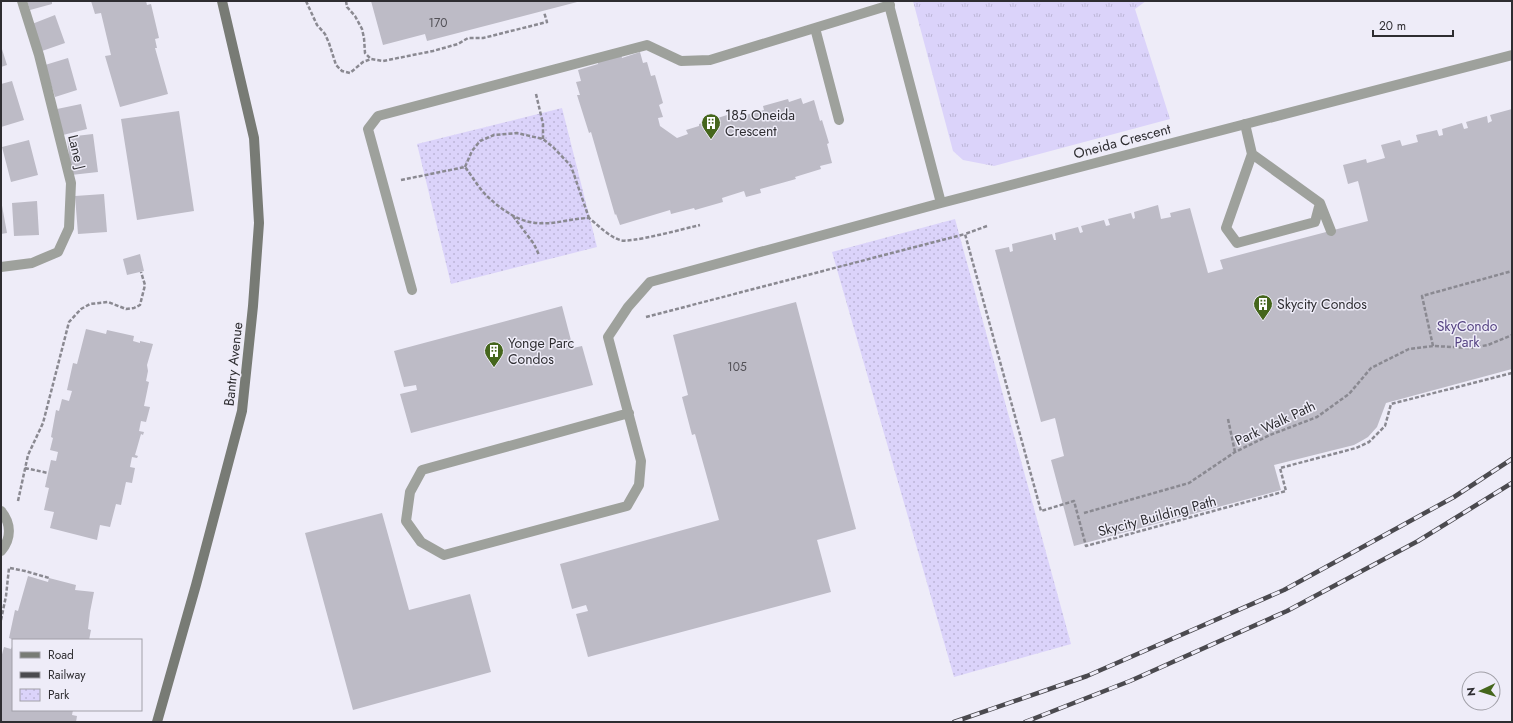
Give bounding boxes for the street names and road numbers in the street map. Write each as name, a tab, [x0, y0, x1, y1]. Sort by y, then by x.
street label: Oneida Crescent	[1071, 118, 1173, 164]
street label: Lane J	[63, 133, 91, 171]
street label: Bantry Avenue	[219, 321, 247, 407]
street label: Park Walk Path	[1232, 396, 1318, 450]
street label: Skycity Building Path	[1096, 491, 1218, 541]

